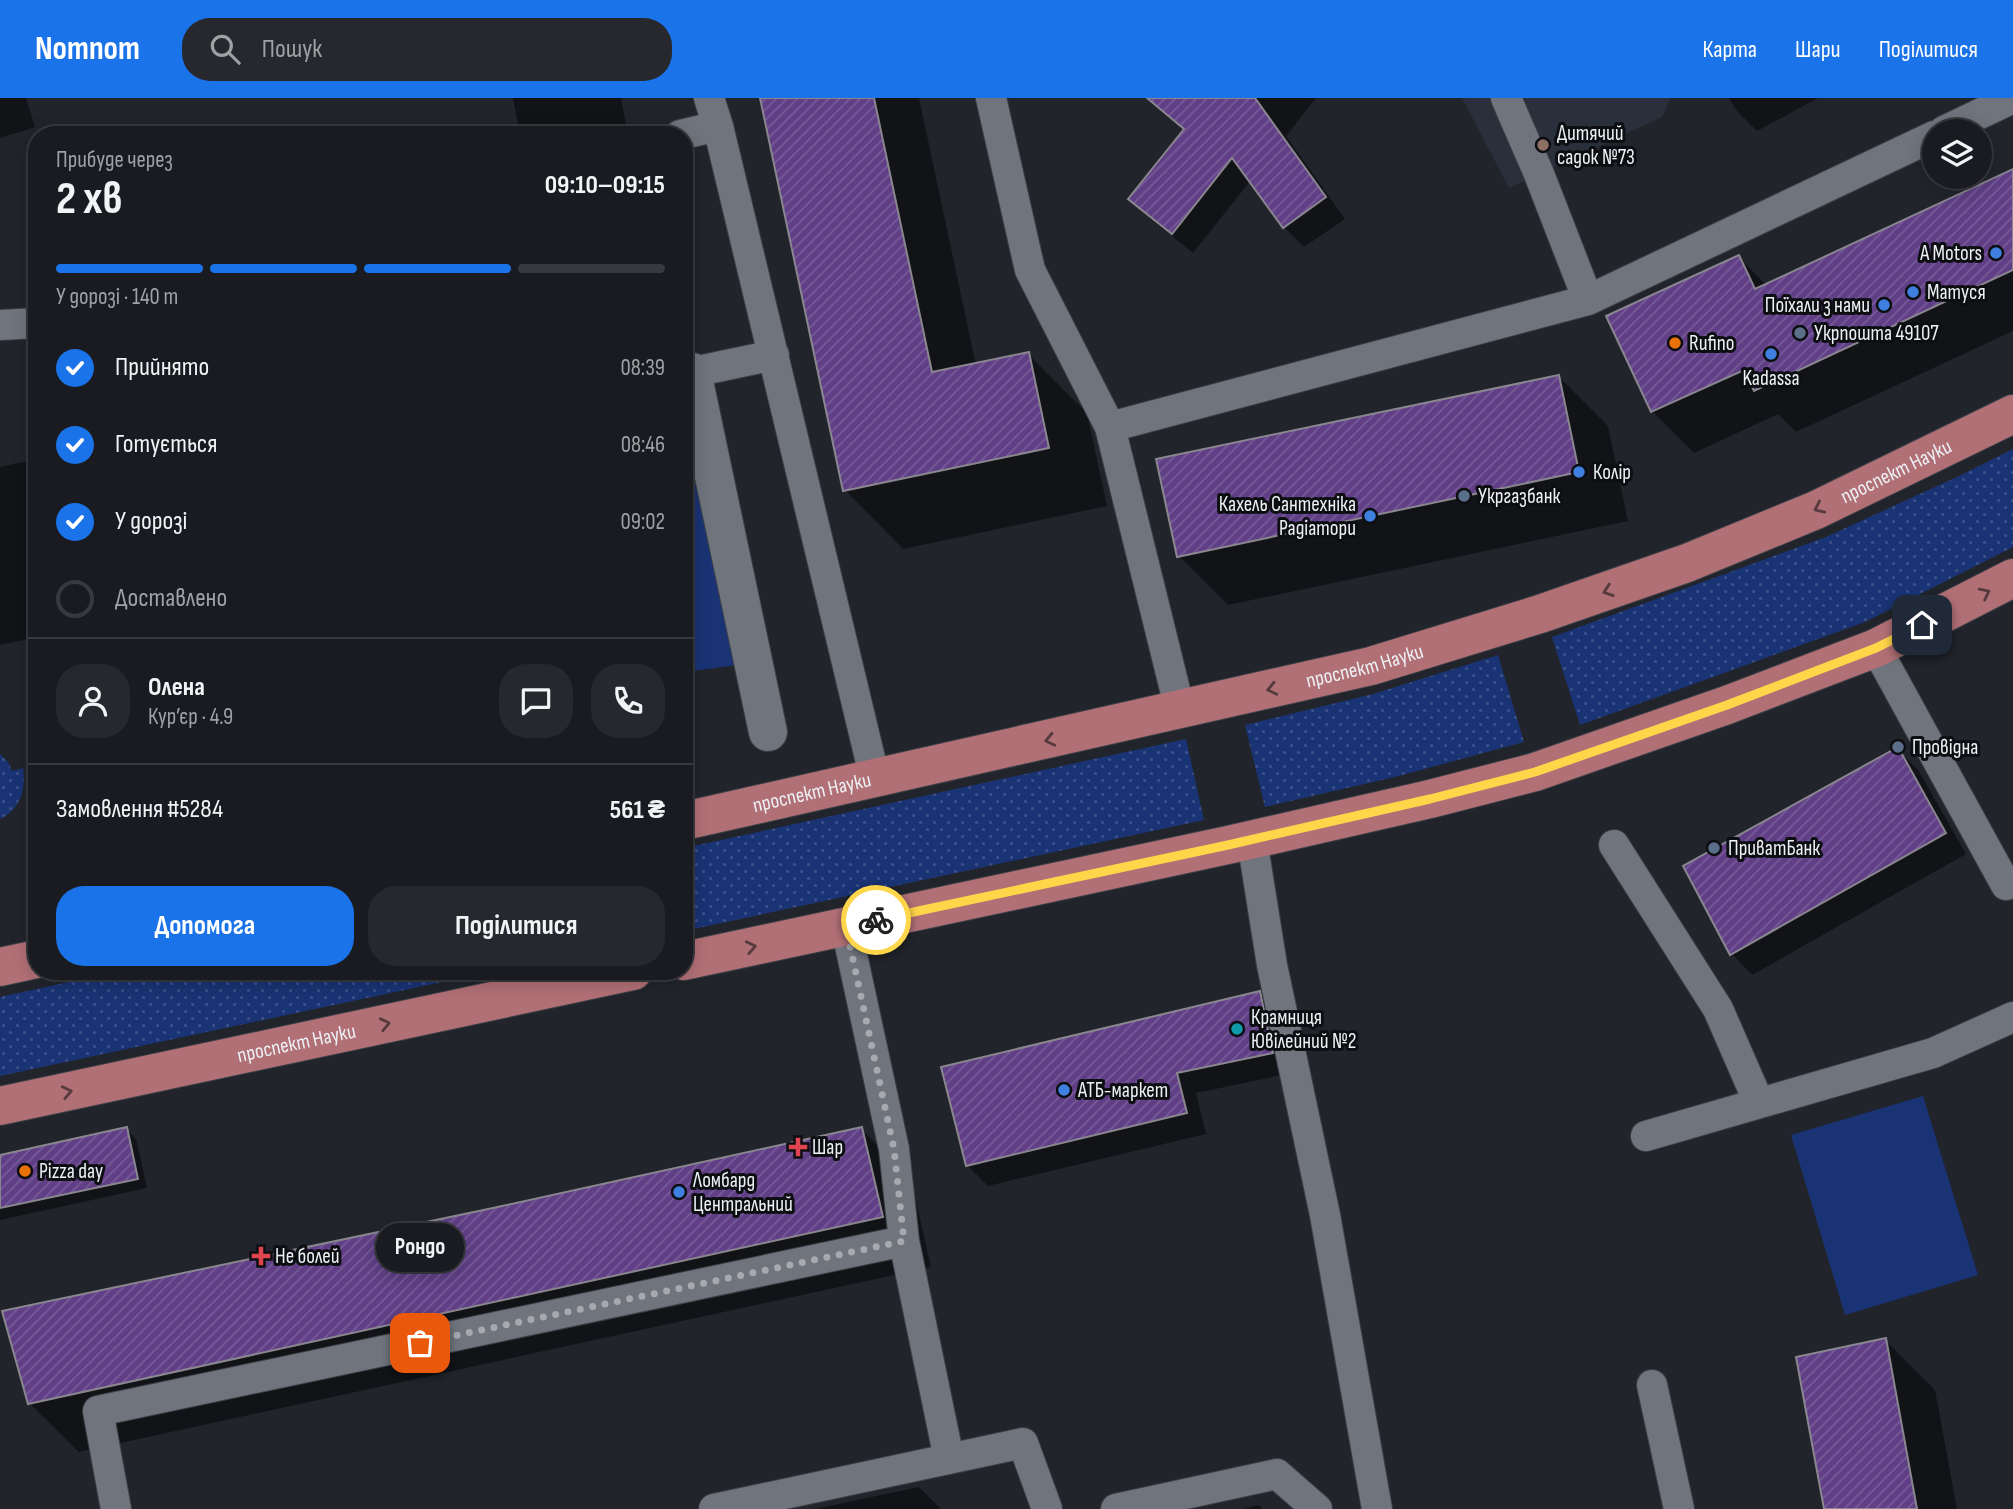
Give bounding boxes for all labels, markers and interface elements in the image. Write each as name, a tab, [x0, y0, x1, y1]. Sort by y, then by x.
search box	[182, 18, 672, 81]
text: Nomnom	[35, 29, 140, 69]
icon: search	[206, 30, 244, 68]
text: Пошук	[262, 34, 322, 65]
text: Карта	[1702, 35, 1757, 64]
text: Шари	[1795, 35, 1841, 64]
text: Поділитися	[1879, 35, 1978, 64]
map controls	[1922, 119, 1992, 189]
button: layers	[1922, 119, 1992, 189]
place label: Дитячий садок №73	[1557, 121, 1635, 170]
marker: Дитячий садок №73	[1535, 137, 1551, 153]
text: Прибуде через	[56, 146, 173, 174]
text: 09:10–09:15	[545, 170, 665, 201]
text: 2 хв	[56, 172, 123, 227]
place label: A Motors	[1919, 241, 1982, 266]
marker: A Motors	[1988, 245, 2004, 261]
place label: Матуся	[1927, 280, 1986, 305]
text: У дорозі · 140 m	[56, 283, 178, 311]
marker: Матуся	[1905, 284, 1921, 300]
place label: Поїхали з нами	[1765, 293, 1870, 318]
marker: Поїхали з нами	[1876, 297, 1892, 313]
place label: Укрпошта 49107	[1814, 321, 1939, 346]
marker: Укрпошта 49107	[1792, 325, 1808, 341]
place label: Rufino	[1689, 331, 1734, 356]
marker: Rufino	[1667, 335, 1683, 351]
marker: Kadassa	[1763, 346, 1779, 362]
icon: check	[56, 349, 94, 387]
text: Прийнято	[115, 352, 209, 383]
text: 08:39	[620, 354, 665, 382]
place label: Kadassa	[1742, 366, 1800, 391]
icon: check	[56, 426, 94, 464]
text: Готується	[115, 429, 217, 460]
text: 08:46	[621, 431, 665, 459]
street label: проспект Науки	[1836, 434, 1956, 509]
place label: Колір	[1593, 460, 1631, 485]
marker: Колір	[1571, 464, 1587, 480]
place label: Укргазбанк	[1478, 484, 1560, 509]
marker: Укргазбанк	[1456, 488, 1472, 504]
place label: Кахель Сантехніка Радіатори	[1219, 492, 1356, 541]
one-way arrow	[1814, 500, 1827, 514]
icon: check	[56, 503, 94, 541]
text: У дорозі	[115, 506, 187, 537]
text: 09:02	[620, 508, 665, 536]
marker: Кахель Сантехніка Радіатори	[1362, 508, 1378, 524]
text: Доставлено	[115, 583, 227, 614]
one-way arrow	[1602, 583, 1614, 597]
one-way arrow	[1978, 587, 1990, 601]
pin	[1892, 595, 1952, 655]
icon: home	[1903, 606, 1941, 644]
street label: проспект Науки	[1303, 639, 1426, 693]
button: person	[56, 664, 130, 738]
button: chat	[499, 664, 573, 738]
button: phone	[591, 664, 665, 738]
text: Олена	[148, 672, 205, 703]
one-way arrow	[1266, 681, 1278, 695]
text: Кур’єр · 4.9	[148, 703, 233, 731]
one-way arrow	[1044, 731, 1056, 746]
place label: Провідна	[1912, 735, 1978, 760]
marker: Провідна	[1890, 739, 1906, 755]
street label: проспект Науки	[750, 767, 873, 818]
text: Замовлення #5284	[56, 794, 223, 825]
text: 561 ₴	[610, 795, 665, 826]
place label: ПриватБанк	[1728, 836, 1820, 861]
marker: ПриватБанк	[1706, 840, 1722, 856]
courier	[841, 885, 911, 955]
button: Допомога	[56, 886, 354, 966]
button: Поділитися	[368, 886, 665, 966]
icon: bike	[857, 901, 895, 939]
one-way arrow	[745, 940, 757, 955]
place label: Крамниця Ювілейний №2	[1251, 1005, 1356, 1054]
one-way arrow	[379, 1017, 391, 1032]
street label: проспект Науки	[235, 1018, 358, 1068]
marker: Крамниця Ювілейний №2	[1229, 1021, 1245, 1037]
place label: АТБ-маркет	[1077, 1078, 1168, 1103]
marker: АТБ-маркет	[1056, 1082, 1072, 1098]
one-way arrow	[61, 1085, 73, 1100]
place label: Шар	[812, 1135, 843, 1160]
marker: Шар	[790, 1139, 806, 1155]
place label: Pizza day	[39, 1159, 103, 1184]
marker: Pizza day	[17, 1163, 33, 1179]
place label: Ломбард Центральний	[692, 1168, 793, 1217]
marker: Ломбард Центральний	[671, 1184, 687, 1200]
callout: Рондо	[376, 1224, 464, 1273]
text: Рондо	[395, 1233, 445, 1261]
place label: Не болей	[275, 1244, 340, 1269]
marker: Не болей	[253, 1248, 269, 1264]
pin	[390, 1313, 450, 1373]
icon: bag	[401, 1324, 439, 1362]

